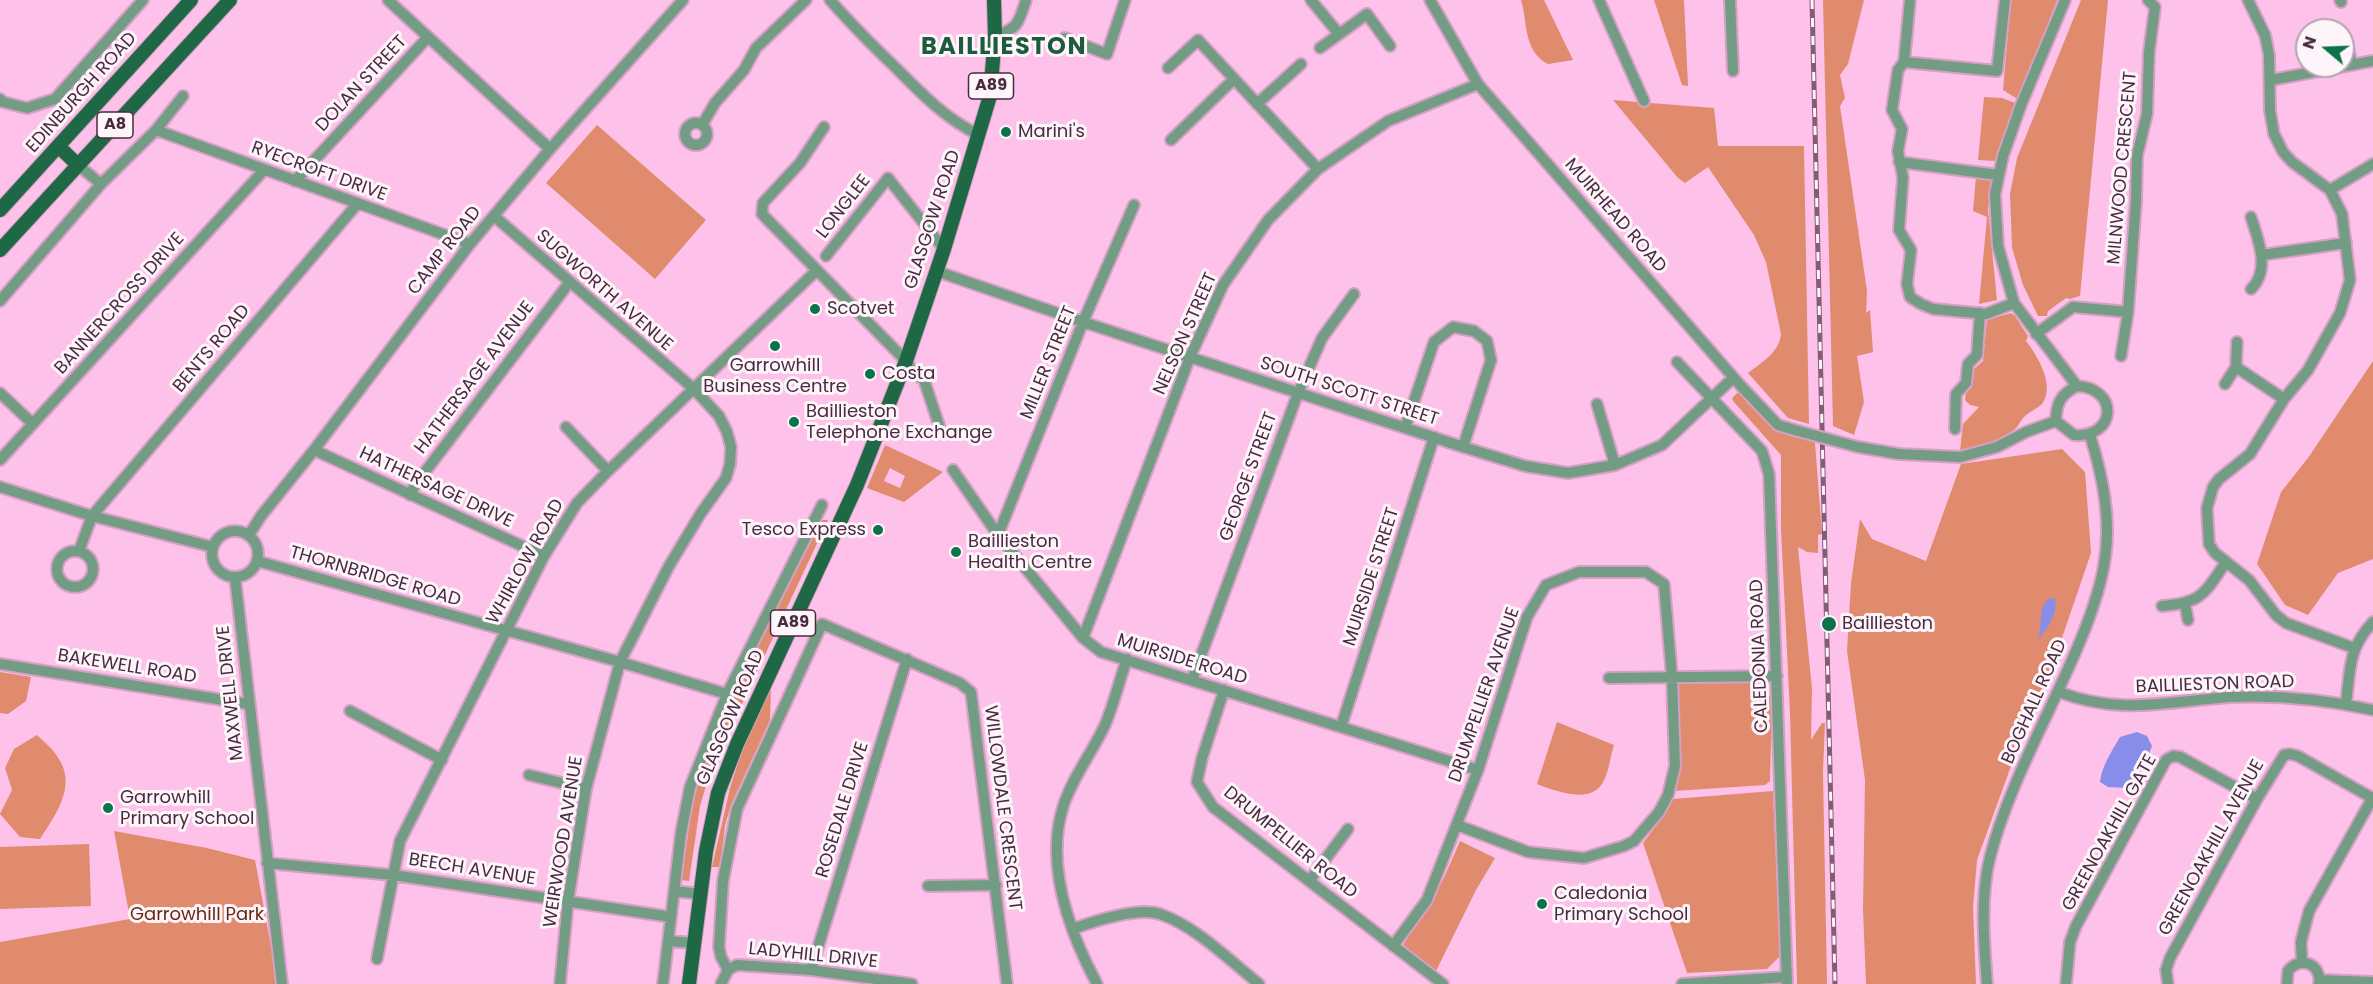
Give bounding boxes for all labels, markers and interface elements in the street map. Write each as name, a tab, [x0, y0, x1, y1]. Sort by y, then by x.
north arrow	[2295, 18, 2355, 78]
street label: EDINBURGH ROAD	[22, 28, 142, 158]
street label: DOLAN STREET	[312, 31, 412, 137]
text: N	[2297, 33, 2322, 52]
district label: BAILLIESTON	[921, 34, 1087, 62]
street label: MILNWOOD CRESCENT	[2104, 70, 2142, 266]
road number: A89	[968, 73, 1014, 99]
road number: A8	[97, 112, 133, 138]
place label: Marini's	[1018, 121, 1085, 143]
marker: Marini's	[999, 125, 1013, 139]
street label: RYECROFT DRIVE	[248, 137, 390, 207]
street label: GLASGOW ROAD	[900, 148, 966, 292]
street label: MUIRHEAD ROAD	[1560, 154, 1670, 278]
street label: LONGLEE	[812, 171, 876, 243]
street label: CAMP ROAD	[404, 202, 486, 300]
street label: SUGWORTH AVENUE	[531, 226, 677, 356]
street label: BANNERCROSS DRIVE	[51, 229, 189, 379]
street label: NELSON STREET	[1149, 270, 1223, 398]
street label: HATHERSAGE AVENUE	[411, 298, 539, 458]
place label: Scotvet	[827, 298, 894, 320]
street label: BENTS ROAD	[169, 301, 255, 397]
marker: Scotvet	[808, 302, 822, 316]
street label: MILLER STREET	[1017, 303, 1081, 423]
marker: Garrowhill Business Centre	[768, 339, 782, 353]
street label: SOUTH SCOTT STREET	[1257, 353, 1441, 431]
place label: Garrowhill Business Centre	[703, 355, 847, 398]
place label: Costa	[882, 363, 936, 385]
marker: Costa	[863, 367, 877, 381]
place label: Baillieston Telephone Exchange	[806, 401, 992, 444]
street label: GEORGE STREET	[1216, 409, 1282, 545]
marker: Baillieston Telephone Exchange	[787, 415, 801, 429]
street label: HATHERSAGE DRIVE	[356, 443, 516, 533]
street label: WHIRLOW ROAD	[483, 496, 569, 628]
street label: MUIRSIDE STREET	[1339, 505, 1405, 649]
place label: Tesco Express	[742, 519, 866, 541]
marker: Tesco Express	[871, 523, 885, 537]
place label: Baillieston Health Centre	[968, 531, 1092, 574]
street label: THORNBRIDGE ROAD	[287, 542, 463, 612]
marker: Baillieston Health Centre	[949, 545, 963, 559]
street label: CALEDONIA ROAD	[1747, 579, 1773, 733]
street label: DRUMPELLIER AVENUE	[1445, 605, 1525, 785]
road number: A89	[770, 610, 816, 636]
place label: Baillieston	[1842, 613, 1933, 635]
marker: Baillieston	[1820, 615, 1838, 633]
street label: MAXWELL DRIVE	[213, 625, 249, 761]
street label: MUIRSIDE ROAD	[1114, 630, 1250, 690]
street label: BOGHALL ROAD	[1998, 636, 2072, 768]
street label: BAKEWELL ROAD	[56, 645, 198, 689]
street label: GLASGOW ROAD	[693, 647, 769, 789]
street label: BAILLIESTON ROAD	[2135, 671, 2295, 699]
street label: WILLOWDALE CRESCENT	[979, 704, 1025, 912]
street label: ROSEDALE DRIVE	[812, 739, 874, 881]
street label: GREENOAKHILL GATE	[2058, 751, 2162, 915]
street label: WEIRWOOD AVENUE	[540, 755, 588, 929]
street label: GREENOAKHILL AVENUE	[2155, 756, 2269, 940]
street label: DRUMPELLIER ROAD	[1219, 782, 1361, 904]
place label: Garrowhill Primary School	[120, 787, 254, 830]
marker: Garrowhill Primary School	[101, 801, 115, 815]
street label: BEECH AVENUE	[407, 849, 537, 891]
place label: Caledonia Primary School	[1554, 883, 1688, 926]
marker: Caledonia Primary School	[1535, 897, 1549, 911]
park label: Garrowhill Park	[130, 904, 264, 926]
street label: LADYHILL DRIVE	[747, 938, 879, 974]

